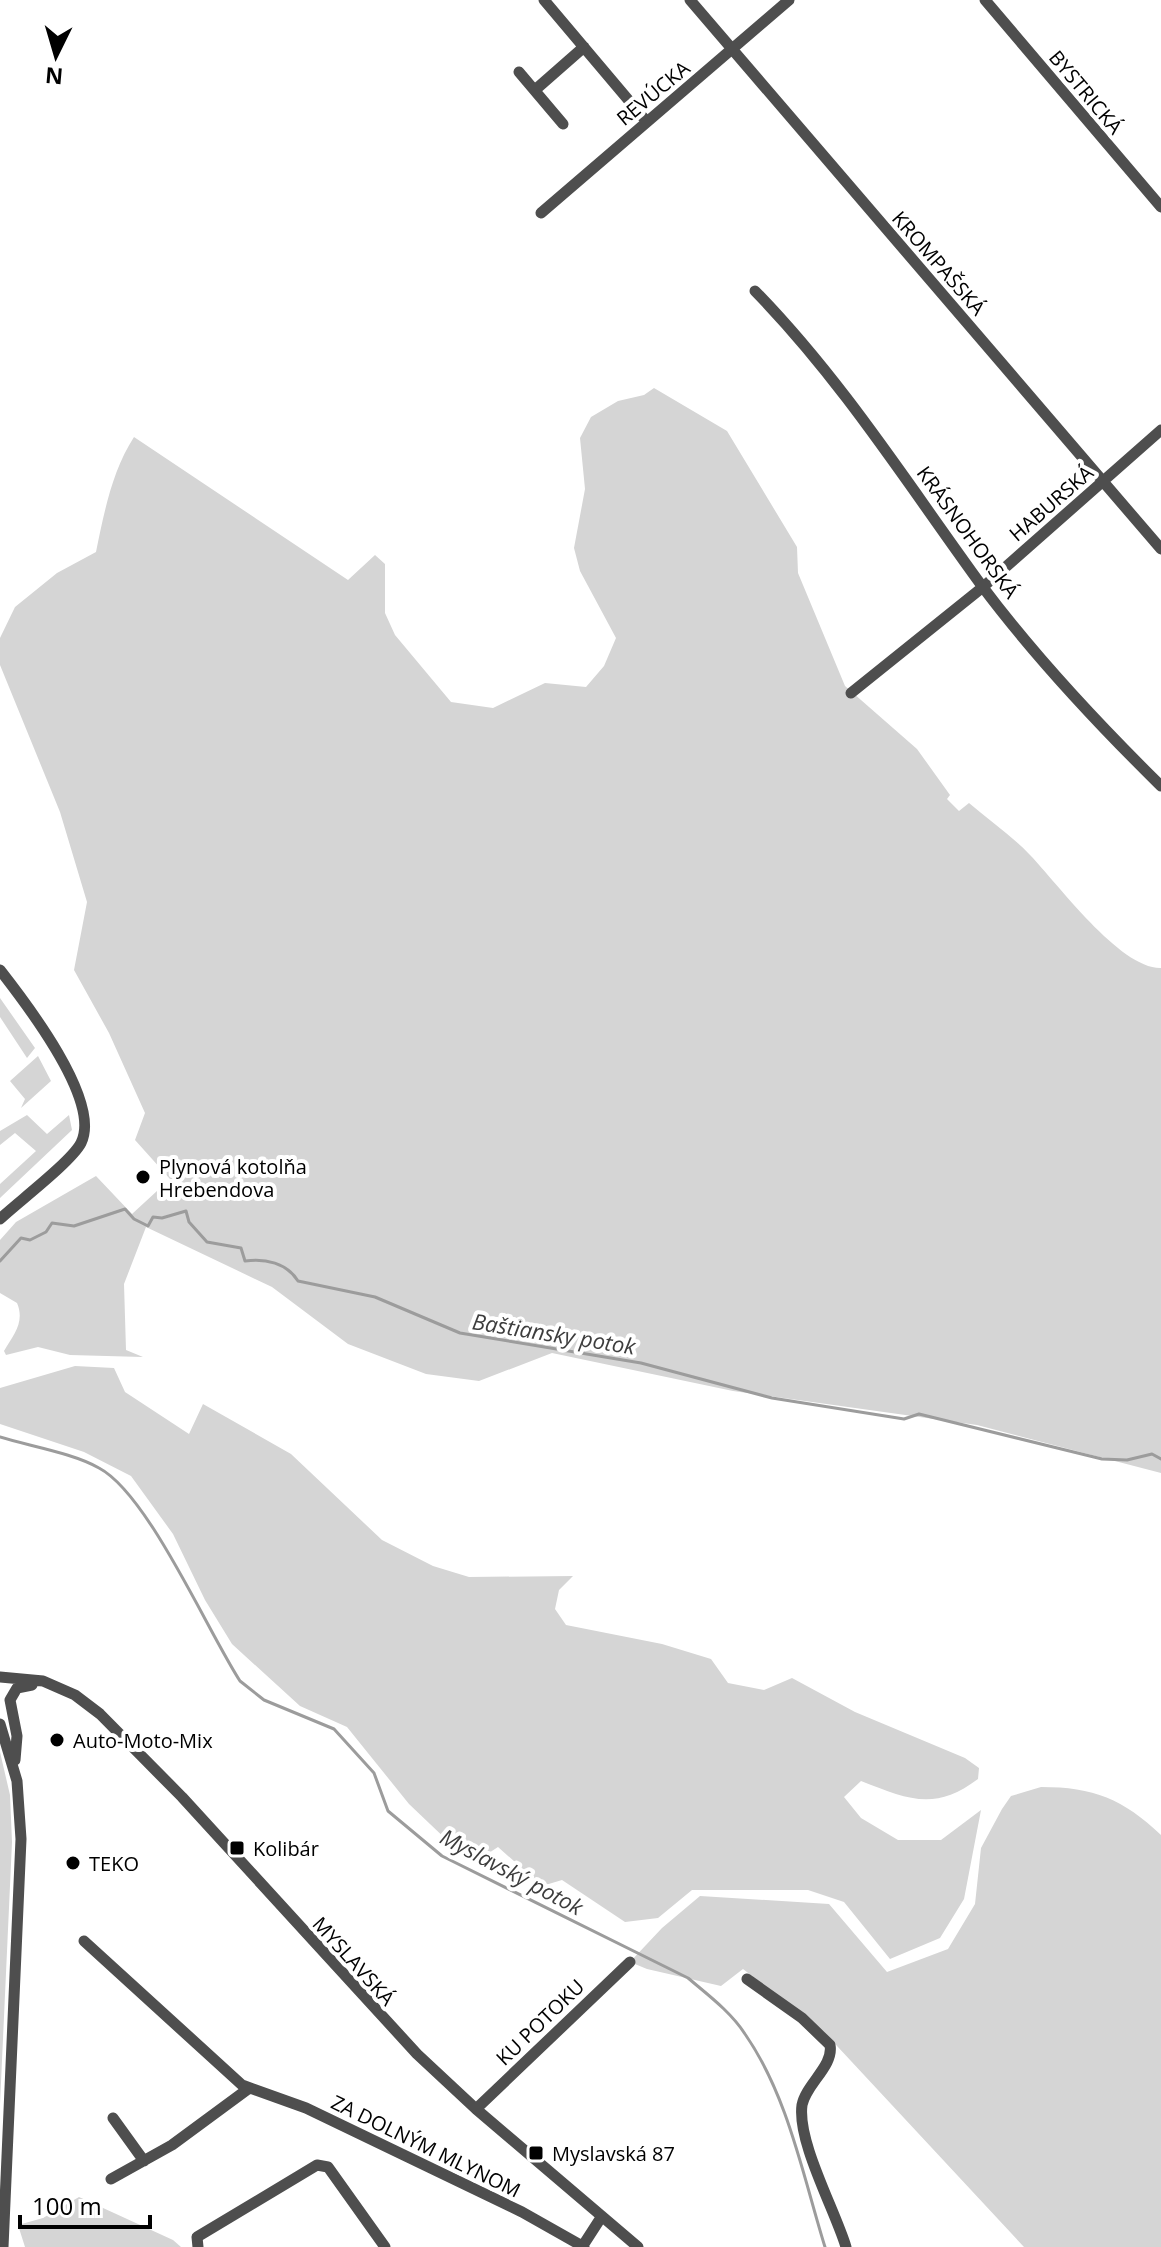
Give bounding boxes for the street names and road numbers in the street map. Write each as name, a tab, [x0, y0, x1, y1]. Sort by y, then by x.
street label: BYSTRICKÁ	[1043, 44, 1129, 140]
street label: REVÚCKA	[611, 54, 695, 131]
street label: KROMPAŠSKÁ	[886, 205, 992, 321]
street label: HABURSKÁ	[1003, 459, 1099, 547]
street label: KRÁSNOHORSKÁ	[911, 460, 1025, 604]
street label: MYSLAVSKÁ	[307, 1911, 401, 2012]
street label: KU POTOKU	[490, 1973, 590, 2071]
street label: ZA DOLNÝM MLYNOM	[327, 2088, 525, 2204]

